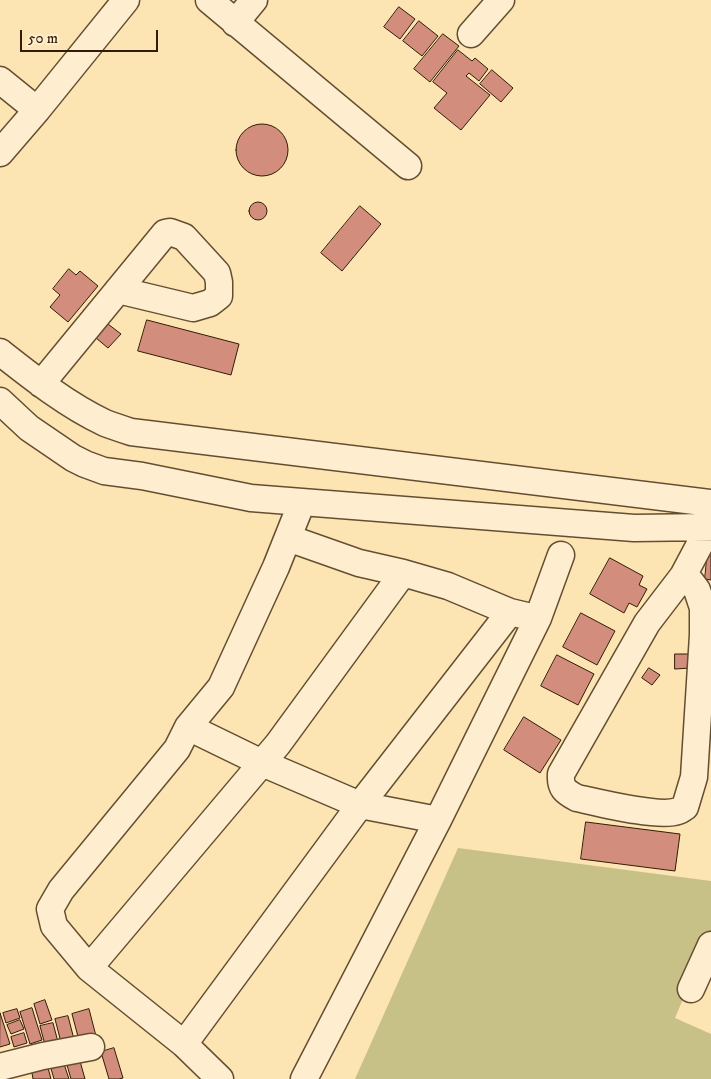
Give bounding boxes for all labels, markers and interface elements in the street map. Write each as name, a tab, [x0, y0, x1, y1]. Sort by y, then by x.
scale bar	[22, 20, 160, 52]
text: 50 m	[28, 29, 58, 48]

